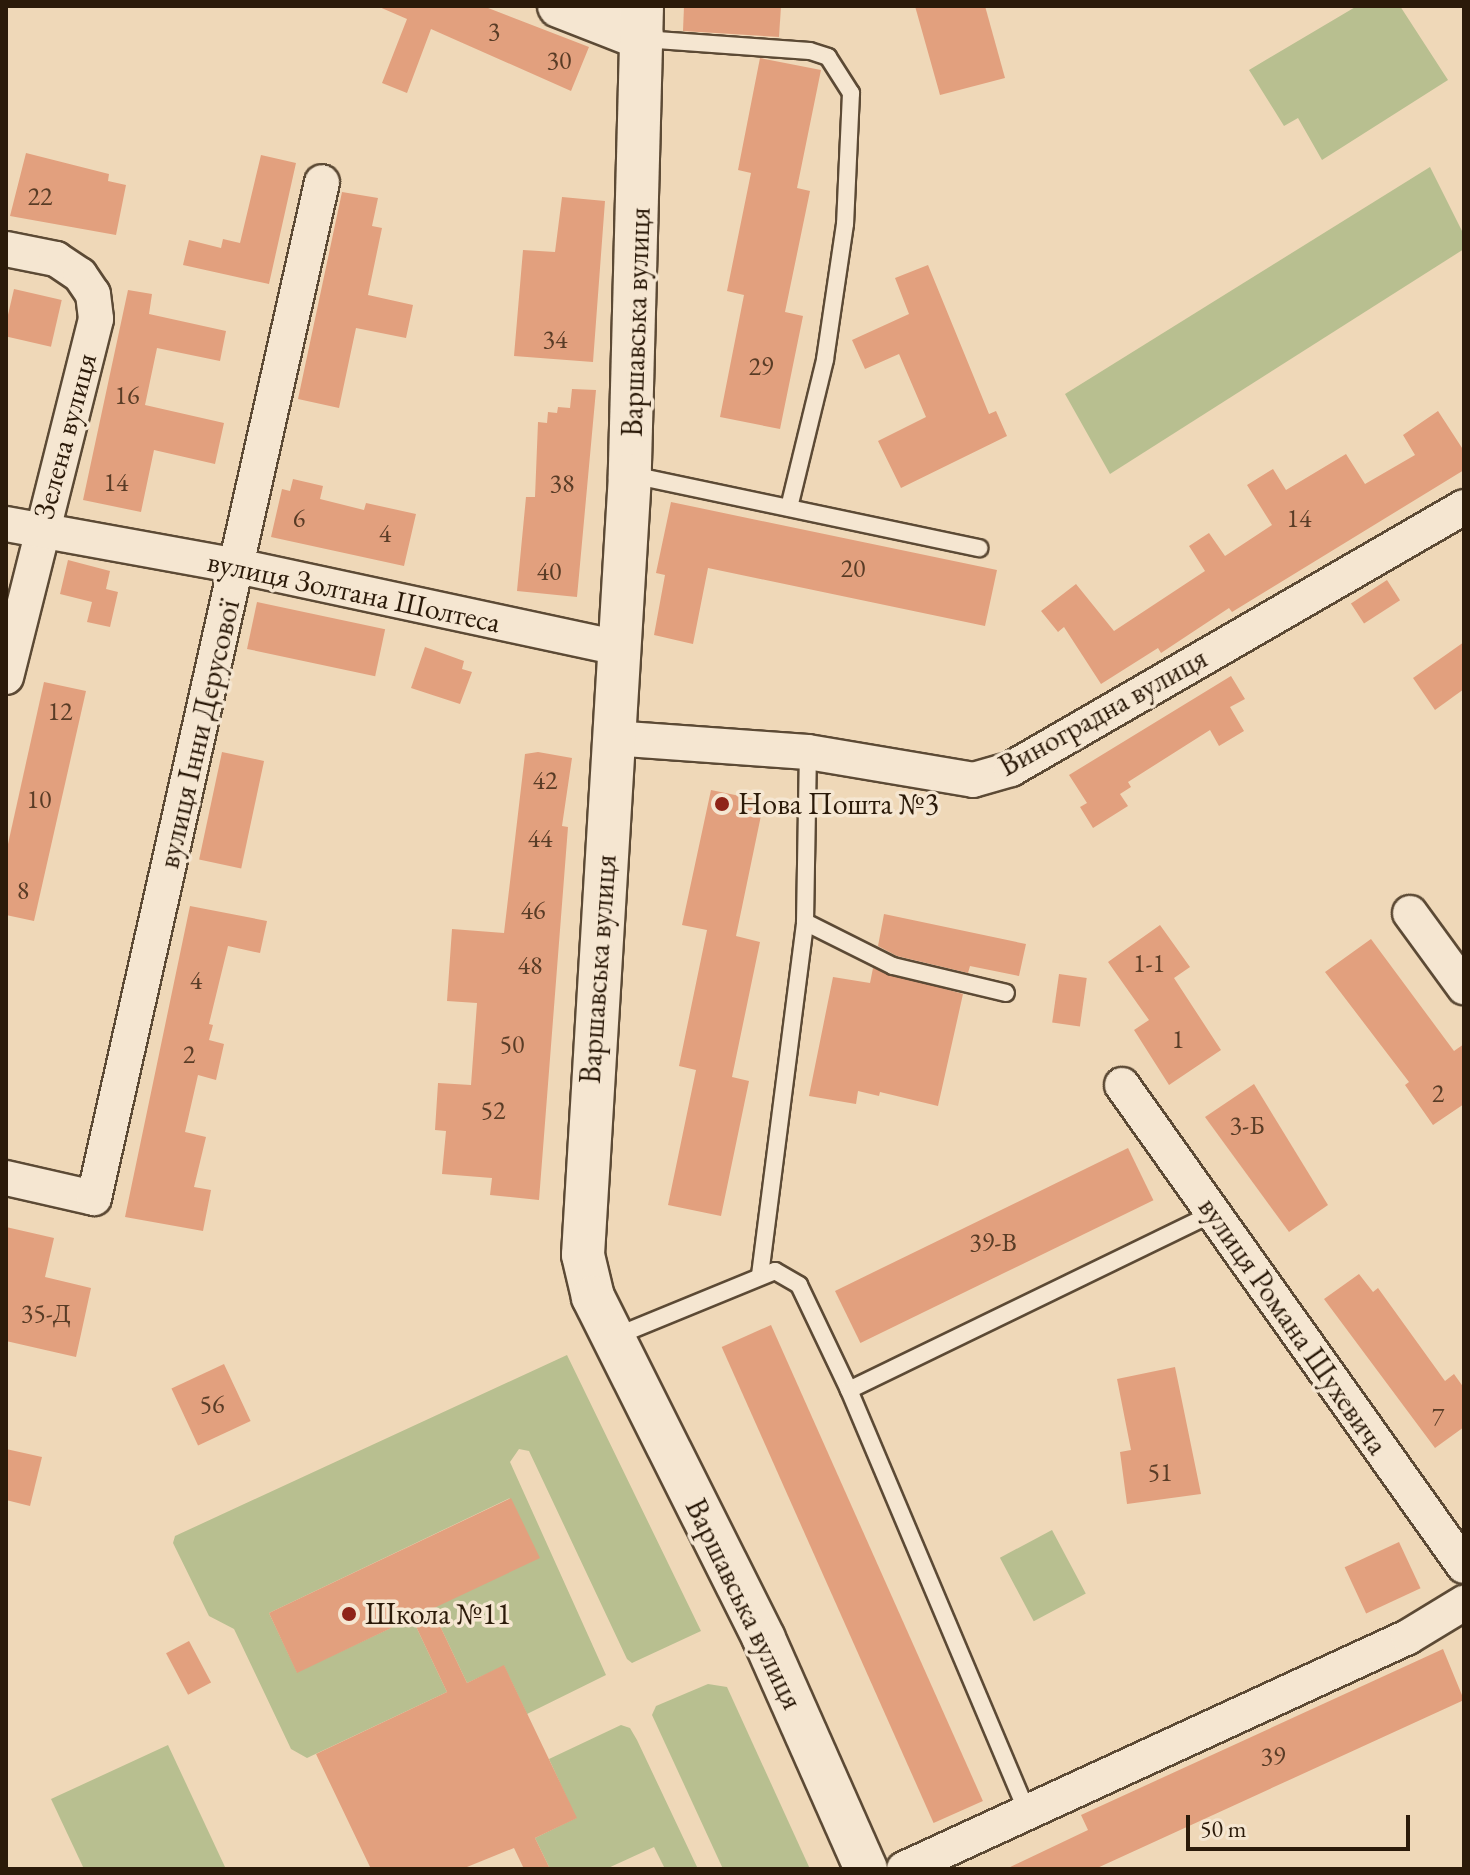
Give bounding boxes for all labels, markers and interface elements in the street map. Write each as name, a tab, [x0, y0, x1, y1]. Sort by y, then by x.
house number: 3	[488, 16, 500, 48]
house number: 30	[547, 45, 571, 77]
house number: 22	[28, 181, 52, 213]
street label: Варшавська вулиця	[614, 207, 658, 437]
house number: 34	[543, 324, 567, 356]
street label: Зелена вулиця	[26, 349, 104, 523]
house number: 29	[749, 351, 773, 383]
house number: 16	[115, 380, 139, 412]
house number: 14	[104, 467, 128, 499]
house number: 38	[550, 468, 574, 500]
house number: 6	[293, 503, 305, 535]
house number: 14	[1287, 503, 1311, 535]
house number: 4	[379, 518, 391, 550]
street label: вулиця Золтана Шолтеса	[204, 543, 504, 641]
house number: 20	[841, 553, 865, 585]
house number: 40	[537, 556, 561, 588]
street label: вулиця Інни Дерусової	[151, 596, 247, 872]
street label: Виноградна вулиця	[993, 640, 1213, 784]
house number: 12	[48, 696, 72, 728]
house number: 42	[533, 765, 557, 797]
house number: 10	[27, 784, 51, 816]
place label: Нова Пошта №3	[738, 786, 939, 822]
marker: Нова Пошта №3	[713, 795, 731, 813]
house number: 44	[528, 823, 552, 855]
street label: Варшавська вулиця	[572, 853, 624, 1085]
house number: 8	[17, 875, 29, 907]
house number: 46	[521, 895, 545, 927]
house number: 1-1	[1133, 948, 1165, 980]
house number: 48	[518, 950, 542, 982]
house number: 4	[190, 965, 202, 997]
house number: 1	[1172, 1024, 1184, 1056]
house number: 50	[500, 1029, 524, 1061]
house number: 2	[183, 1039, 195, 1071]
house number: 2	[1432, 1078, 1444, 1110]
house number: 52	[481, 1095, 505, 1127]
house number: 3-Б	[1230, 1110, 1264, 1142]
street label: вулиця Романа Шухевича	[1191, 1190, 1395, 1462]
house number: 39-В	[969, 1227, 1017, 1259]
house number: 35-Д	[21, 1298, 71, 1330]
house number: 56	[200, 1389, 224, 1421]
house number: 7	[1432, 1402, 1444, 1434]
house number: 51	[1148, 1457, 1172, 1489]
street label: Варшавська вулиця	[677, 1493, 811, 1715]
place label: Школа №11	[365, 1596, 511, 1632]
marker: Школа №11	[340, 1605, 358, 1623]
house number: 39	[1261, 1741, 1285, 1773]
scale bar	[1190, 1799, 1414, 1849]
text: 50 m	[1200, 1813, 1247, 1844]

